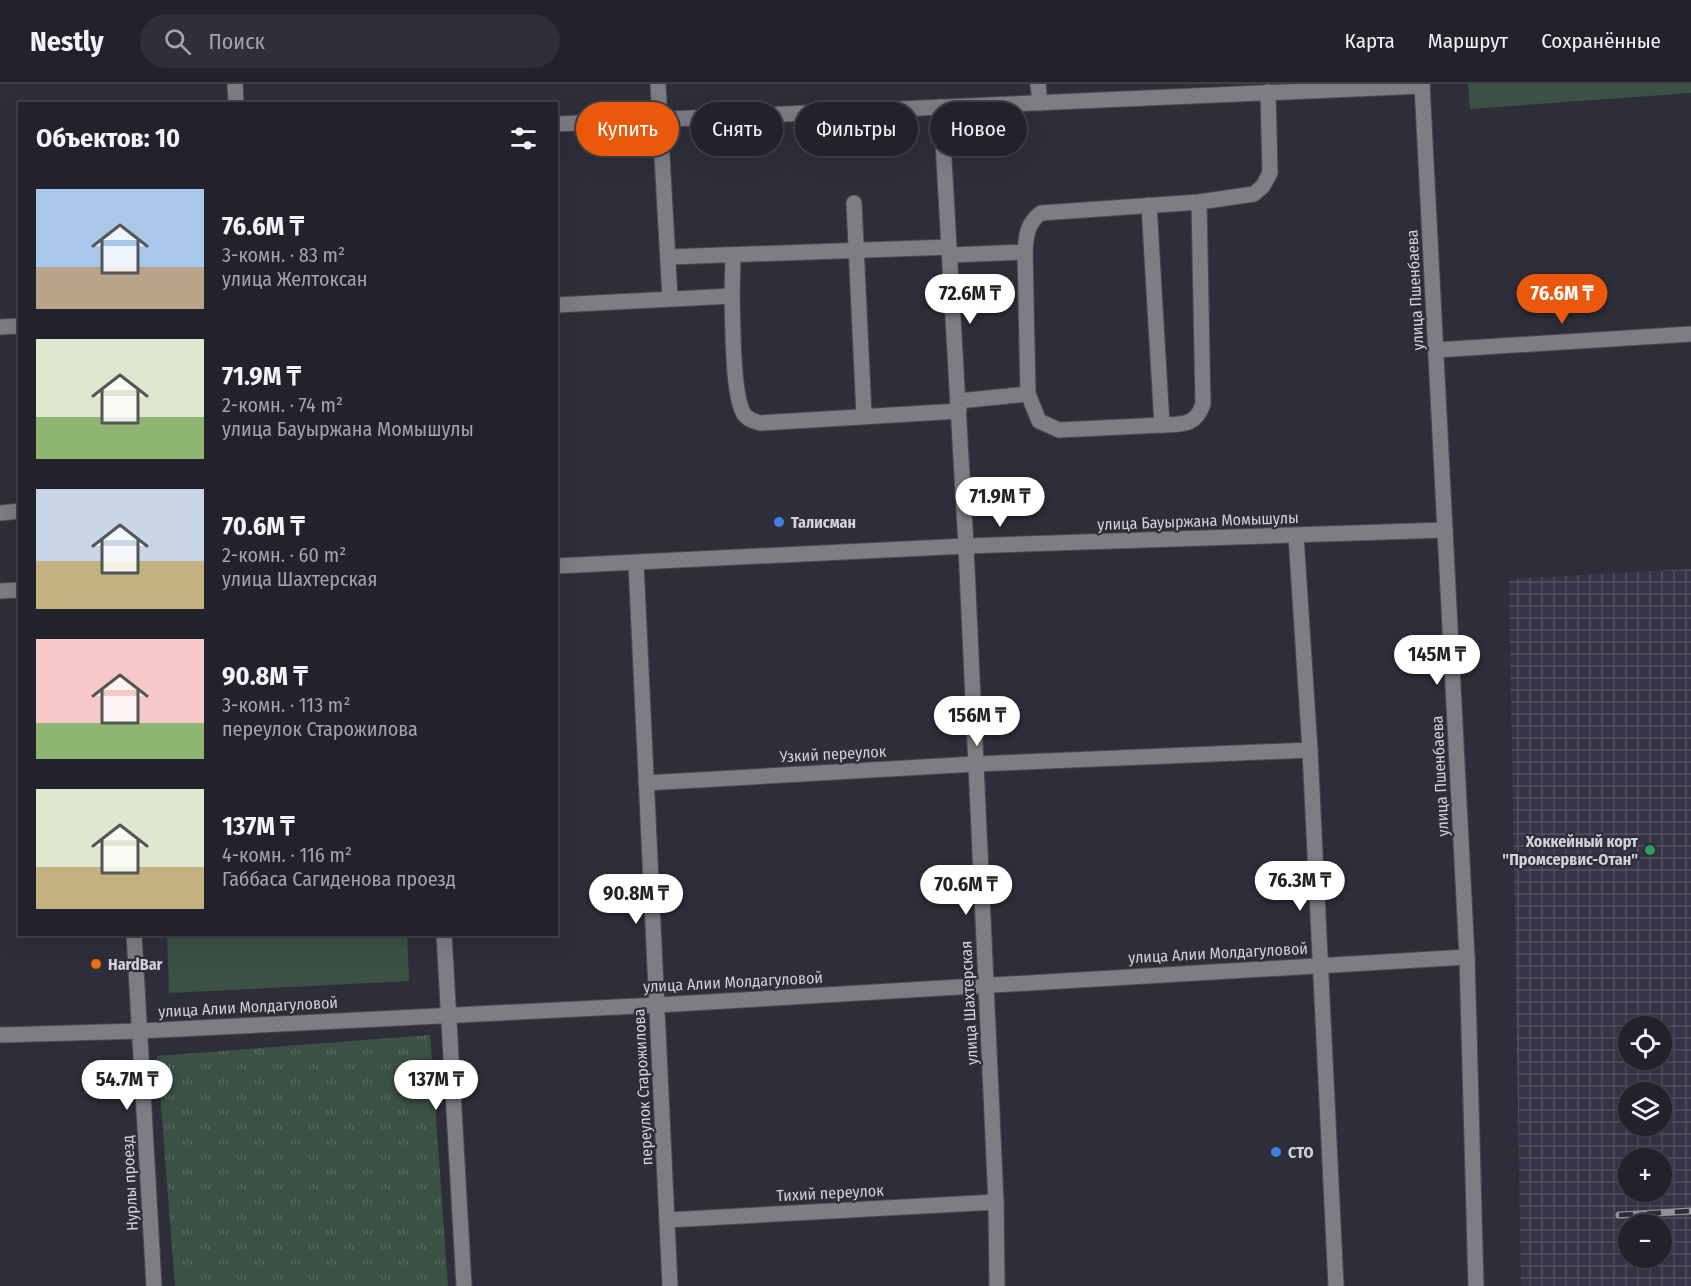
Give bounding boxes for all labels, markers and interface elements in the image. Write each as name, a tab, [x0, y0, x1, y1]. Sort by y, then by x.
search box	[140, 14, 560, 68]
text: Nestly	[30, 25, 104, 58]
icon: search	[161, 25, 194, 58]
text: Поиск	[209, 28, 265, 55]
text: Карта	[1345, 28, 1395, 54]
text: Маршрут	[1428, 28, 1508, 54]
text: Сохранённые	[1541, 28, 1661, 54]
chip: Купить	[576, 102, 679, 156]
chip: Снять	[691, 102, 783, 156]
chip: Фильтры	[795, 102, 918, 156]
chip: Новое	[930, 102, 1027, 156]
icon: filters	[507, 122, 540, 155]
text: Объектов: 10	[36, 123, 180, 154]
text: 76.6M ₸	[222, 211, 304, 242]
icon: home	[84, 213, 156, 285]
street label: улица Пшенбаева	[1402, 229, 1428, 351]
text: 3-комн. · 83 m²	[222, 243, 345, 267]
text: улица Желтоксан	[222, 267, 367, 291]
pin: 72.6M ₸	[915, 274, 1025, 325]
pin: 76.6M ₸	[1507, 274, 1617, 325]
text: 72.6M ₸	[939, 281, 1001, 305]
text: 76.6M ₸	[1531, 281, 1593, 305]
text: 71.9M ₸	[222, 361, 301, 392]
icon: home	[84, 363, 156, 435]
text: 2-комн. · 74 m²	[222, 393, 343, 417]
text: улица Бауыржана Момышулы	[222, 417, 474, 441]
pin: 71.9M ₸	[945, 477, 1055, 528]
text: 71.9M ₸	[970, 484, 1030, 508]
street label: улица Бауыржана Момышулы	[1097, 508, 1299, 534]
text: 70.6M ₸	[222, 511, 305, 542]
icon: home	[84, 513, 156, 585]
place label: Талисман	[791, 513, 856, 532]
marker: Талисман	[772, 515, 786, 529]
text: 2-комн. · 60 m²	[222, 543, 346, 567]
text: улица Шахтерская	[222, 567, 377, 591]
pin: 145M ₸	[1388, 635, 1486, 686]
text: 145M ₸	[1408, 642, 1466, 666]
text: 90.8M ₸	[222, 661, 308, 692]
icon: home	[84, 663, 156, 735]
text: 3-комн. · 113 m²	[222, 693, 350, 717]
pin: 156M ₸	[928, 696, 1026, 747]
text: 156M ₸	[948, 703, 1006, 727]
street label: улица Пшенбаева	[1427, 715, 1453, 837]
text: переулок Старожилова	[222, 717, 418, 741]
street label: Узкий переулок	[778, 742, 887, 766]
text: 137M ₸	[222, 811, 295, 842]
icon: home	[84, 813, 156, 885]
place label: Хоккейный корт "Промсервис-Отан"	[1502, 832, 1638, 869]
text: 4-комн. · 116 m²	[222, 843, 352, 867]
marker: Хоккейный корт "Промсервис-Отан"	[1643, 843, 1657, 857]
pin: 76.3M ₸	[1245, 861, 1355, 912]
pin: 70.6M ₸	[911, 865, 1021, 916]
text: Габбаса Сагиденова проезд	[222, 867, 456, 891]
text: 76.3M ₸	[1269, 868, 1331, 892]
text: 70.6M ₸	[934, 872, 998, 896]
pin: 90.8M ₸	[581, 874, 691, 925]
text: 90.8M ₸	[603, 881, 669, 905]
street label: улица Алии Молдагуловой	[1128, 939, 1308, 967]
street label: улица Шахтерская	[956, 940, 982, 1066]
place label: HardBar	[108, 955, 163, 974]
marker: HardBar	[89, 957, 103, 971]
street label: улица Алии Молдагуловой	[643, 968, 823, 996]
street label: улица Алии Молдагуловой	[158, 993, 338, 1021]
street label: переулок Старожилова	[629, 1008, 657, 1166]
map controls	[1618, 1016, 1672, 1268]
button: locate	[1618, 1016, 1672, 1070]
pin: 54.7M ₸	[72, 1060, 182, 1111]
pin: 137M ₸	[387, 1060, 485, 1111]
text: 54.7M ₸	[96, 1067, 158, 1091]
text: 137M ₸	[408, 1067, 464, 1091]
button: layers	[1618, 1082, 1672, 1136]
street label: Нурлы проезд	[118, 1135, 142, 1231]
place label: СТО	[1288, 1143, 1314, 1162]
marker: СТО	[1269, 1145, 1283, 1159]
button: +	[1618, 1148, 1672, 1202]
street label: Тихий переулок	[776, 1181, 885, 1205]
button: −	[1618, 1214, 1672, 1268]

